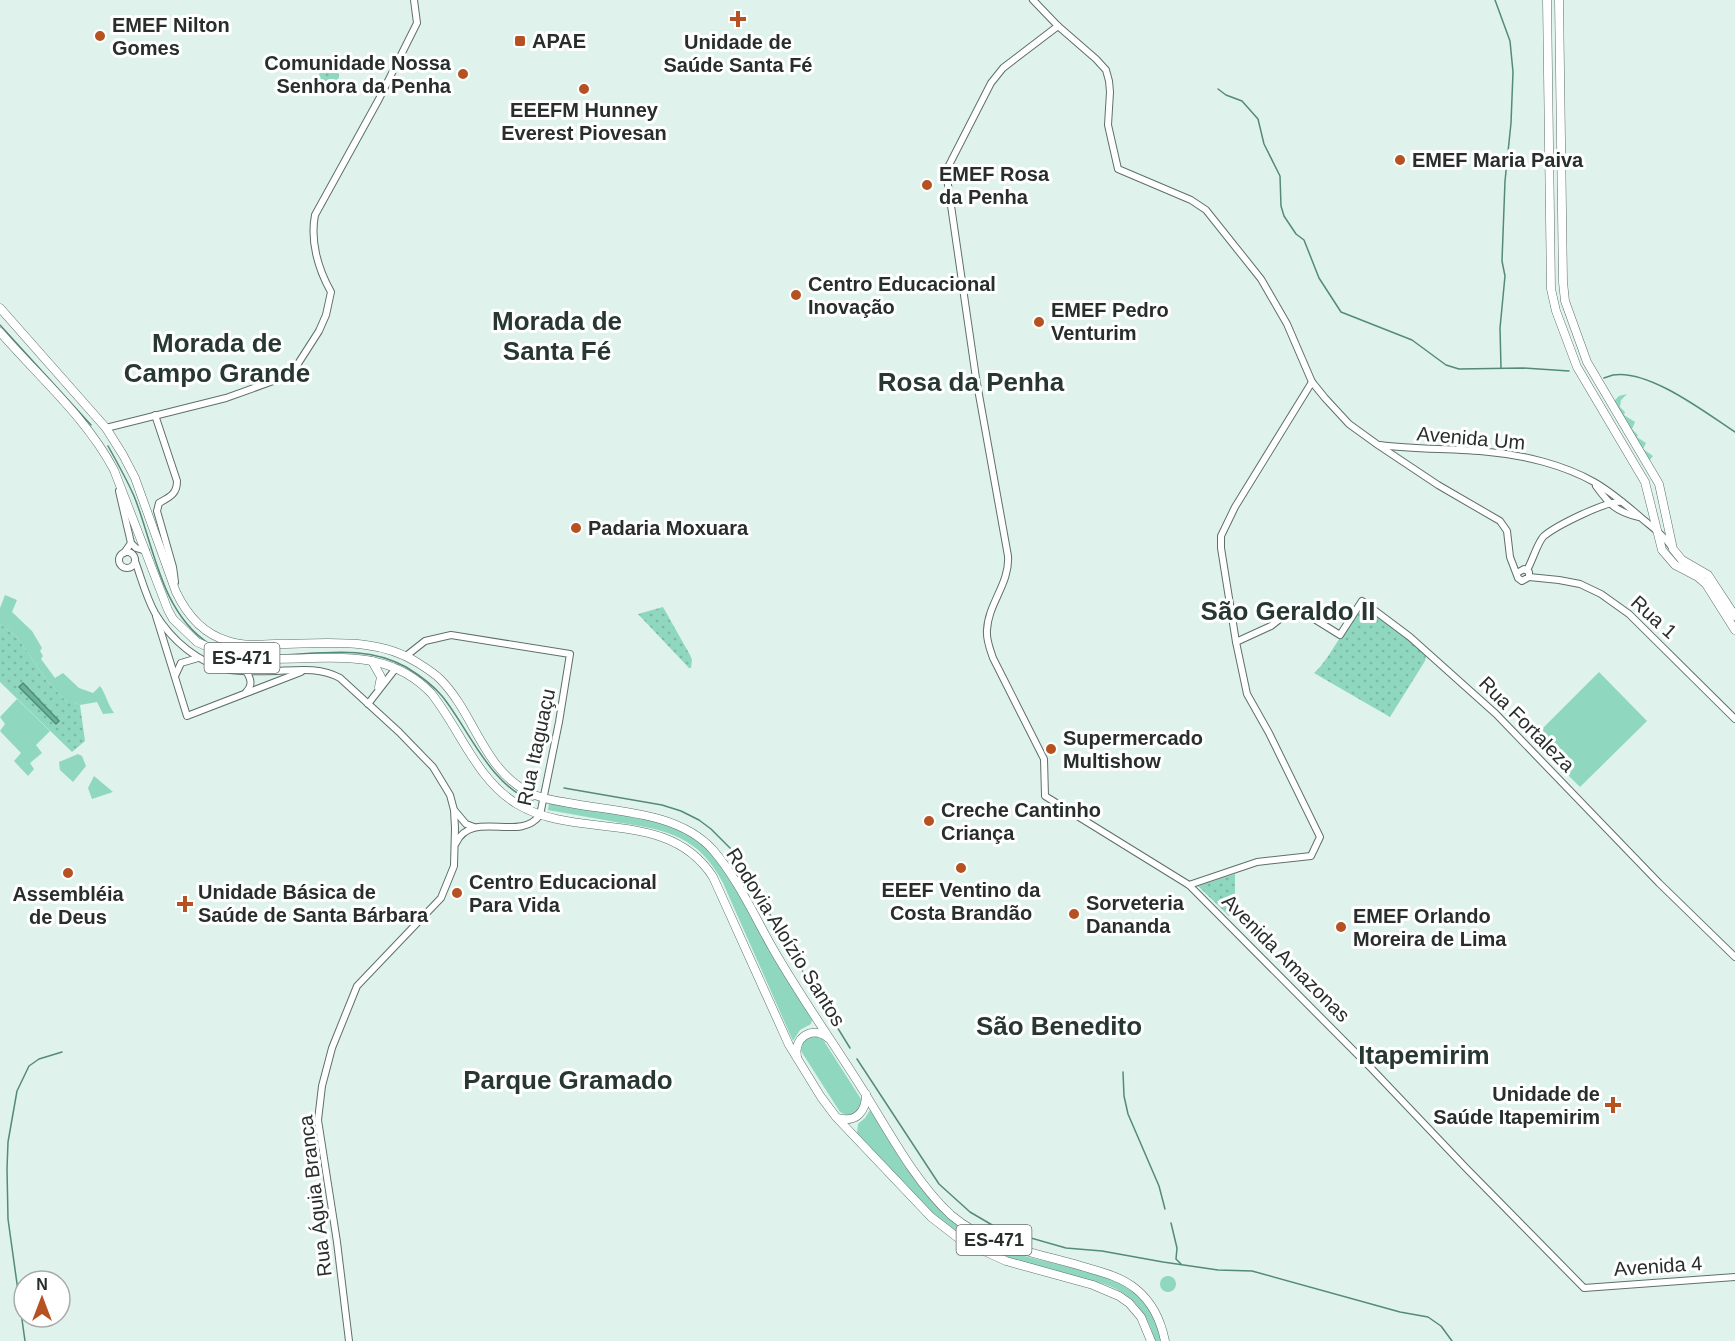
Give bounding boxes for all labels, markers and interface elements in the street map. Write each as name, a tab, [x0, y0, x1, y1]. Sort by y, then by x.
marker: Unidade de Saúde Santa Fé	[729, 10, 747, 28]
place label: EMEF Nilton Gomes	[112, 14, 230, 59]
marker: EMEF Nilton Gomes	[93, 29, 107, 43]
place label: APAE	[532, 30, 586, 52]
place label: Unidade de Saúde Santa Fé	[664, 31, 812, 76]
marker: APAE	[513, 34, 527, 48]
place label: Comunidade Nossa Senhora da Penha	[264, 52, 452, 97]
marker: Comunidade Nossa Senhora da Penha	[456, 67, 470, 81]
marker: EEEFM Hunney Everest Piovesan	[577, 82, 591, 96]
place label: EEEFM Hunney Everest Piovesan	[501, 99, 667, 144]
place label: EMEF Maria Paiva	[1412, 149, 1584, 171]
marker: EMEF Maria Paiva	[1393, 153, 1407, 167]
place label: EMEF Rosa da Penha	[939, 163, 1050, 208]
marker: EMEF Rosa da Penha	[920, 178, 934, 192]
place label: Centro Educacional Inovação	[808, 273, 996, 318]
marker: Centro Educacional Inovação	[789, 288, 803, 302]
place label: EMEF Pedro Venturim	[1051, 299, 1169, 344]
district label: Morada de Santa Fé	[492, 306, 622, 366]
marker: EMEF Pedro Venturim	[1032, 315, 1046, 329]
district label: Morada de Campo Grande	[124, 328, 310, 388]
district label: Rosa da Penha	[878, 367, 1065, 397]
street label: Avenida Um	[1416, 422, 1526, 454]
place label: Padaria Moxuara	[588, 517, 749, 539]
marker: Padaria Moxuara	[569, 521, 583, 535]
street label: Rua 1	[1627, 591, 1681, 643]
district label: São Geraldo II	[1201, 596, 1375, 626]
road number: ES-471	[204, 643, 280, 673]
street label: Rua Fortaleza	[1475, 672, 1580, 777]
street label: Rua Itaguaçu	[513, 687, 559, 807]
place label: Supermercado Multishow	[1063, 727, 1203, 772]
marker: Supermercado Multishow	[1044, 742, 1058, 756]
place label: Creche Cantinho Criança	[941, 799, 1101, 844]
marker: Creche Cantinho Criança	[922, 814, 936, 828]
street label: Rodovia Aloízio Santos	[722, 844, 850, 1030]
marker: EEEF Ventino da Costa Brandão	[954, 861, 968, 875]
marker: Assembléia de Deus	[61, 866, 75, 880]
place label: Centro Educacional Para Vida	[469, 871, 657, 916]
place label: EEEF Ventino da Costa Brandão	[882, 879, 1041, 924]
place label: Unidade Básica de Saúde de Santa Bárbara	[198, 881, 429, 926]
place label: Assembléia de Deus	[12, 883, 124, 928]
marker: Centro Educacional Para Vida	[450, 886, 464, 900]
street label: Avenida Amazonas	[1218, 890, 1354, 1026]
place label: Sorveteria Dananda	[1086, 892, 1185, 937]
marker: Unidade Básica de Saúde de Santa Bárbara	[176, 895, 194, 913]
place label: EMEF Orlando Moreira de Lima	[1353, 905, 1507, 950]
marker: Sorveteria Dananda	[1067, 907, 1081, 921]
marker: EMEF Orlando Moreira de Lima	[1334, 920, 1348, 934]
district label: São Benedito	[976, 1011, 1142, 1041]
district label: Itapemirim	[1358, 1040, 1490, 1070]
district label: Parque Gramado	[463, 1065, 673, 1095]
place label: Unidade de Saúde Itapemirim	[1433, 1083, 1600, 1128]
marker: Unidade de Saúde Itapemirim	[1604, 1096, 1622, 1114]
street label: Rua Águia Branca	[294, 1113, 336, 1278]
road number: ES-471	[956, 1225, 1032, 1255]
street label: Avenida 4	[1613, 1252, 1703, 1280]
north arrow	[12, 1269, 72, 1329]
text: N	[36, 1276, 48, 1293]

